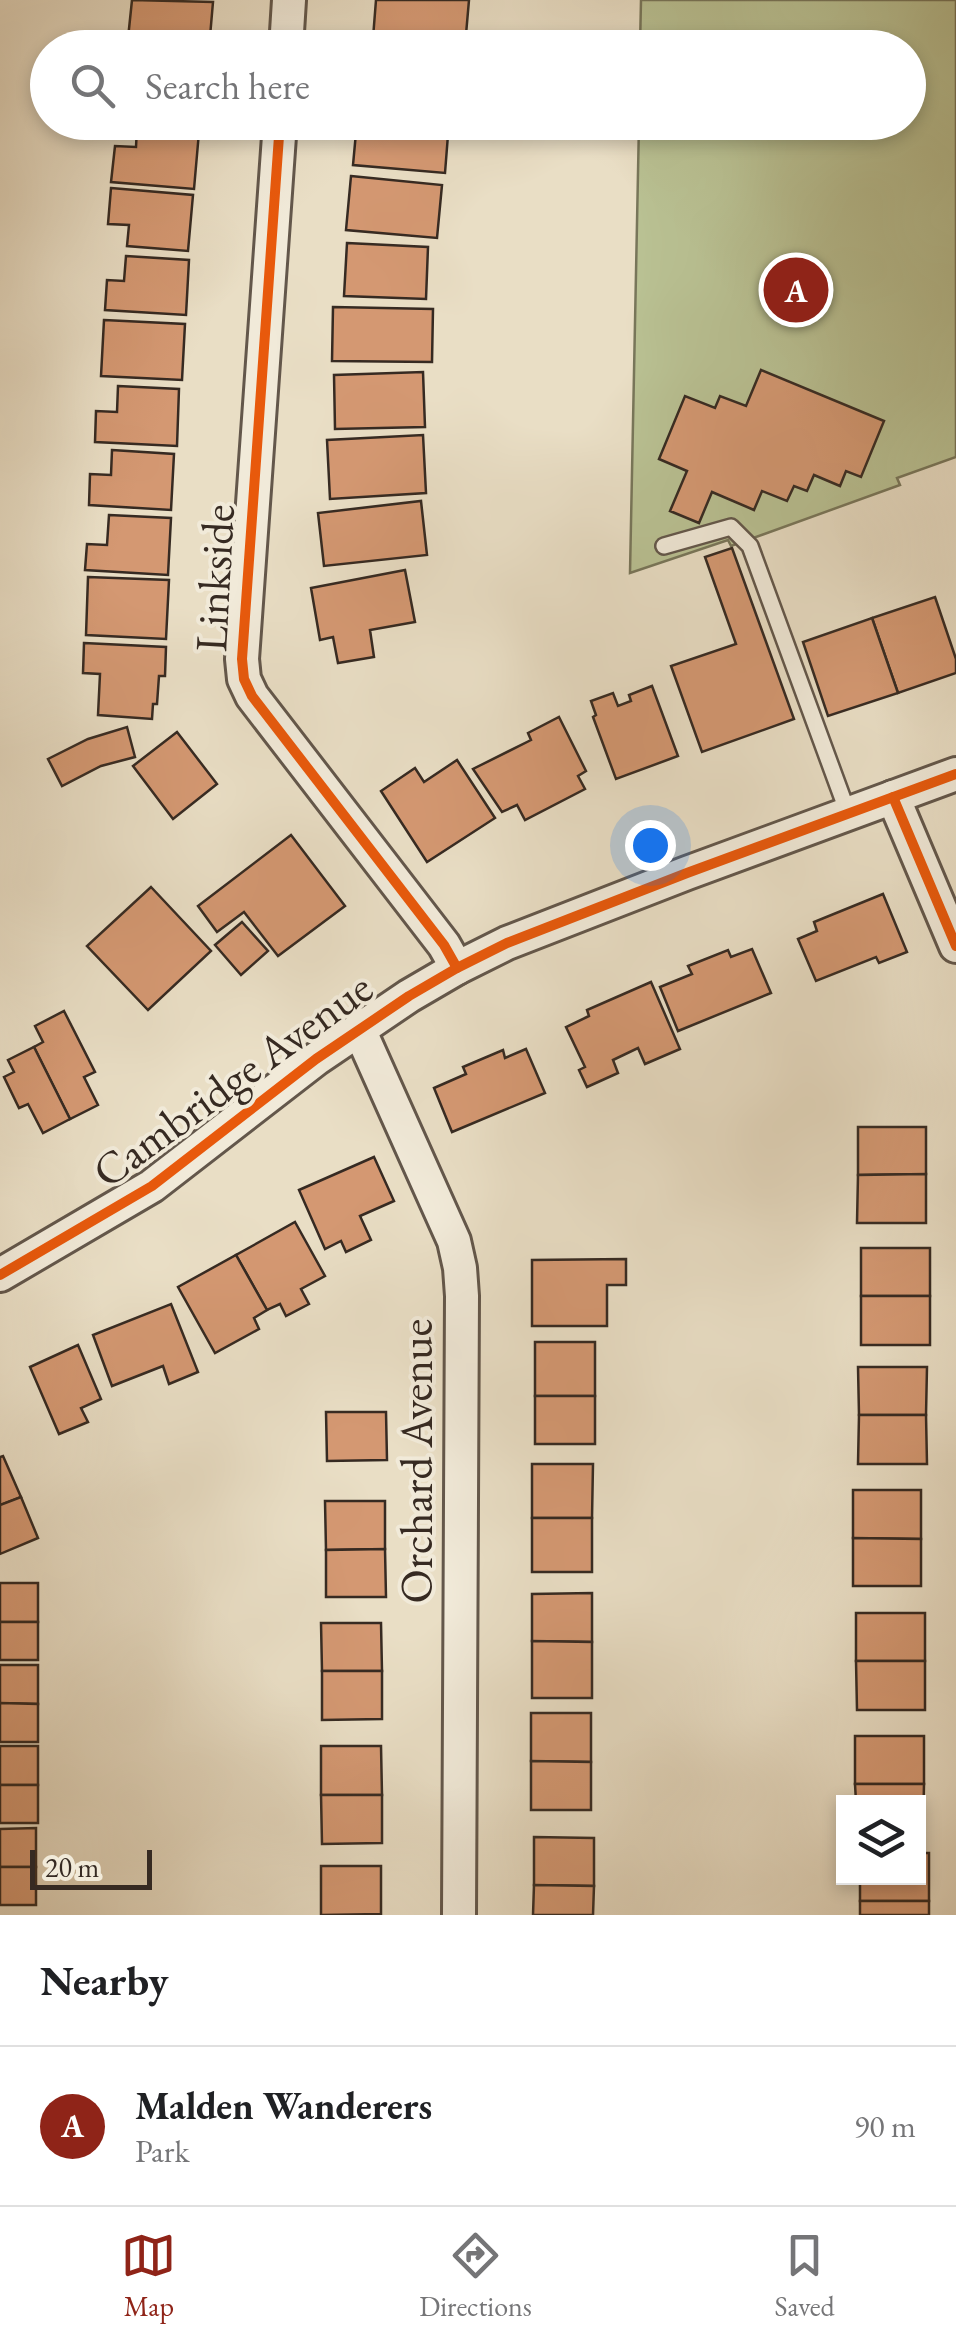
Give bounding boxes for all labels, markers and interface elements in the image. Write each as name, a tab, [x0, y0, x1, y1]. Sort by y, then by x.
search box	[30, 30, 926, 140]
icon: search	[65, 58, 120, 113]
text: Search here	[145, 61, 310, 110]
pin: A	[764, 252, 828, 328]
street label: Linkside	[181, 503, 247, 653]
your location	[625, 820, 676, 871]
street label: Cambridge Avenue	[81, 958, 383, 1200]
street label: Orchard Avenue	[387, 1319, 445, 1603]
map controls	[836, 1795, 926, 1885]
button: layers	[836, 1795, 926, 1885]
scale bar	[30, 1845, 152, 1890]
text: 20 m	[45, 1849, 99, 1885]
text: Nearby	[40, 1953, 169, 2008]
text: Malden Wanderers	[135, 2081, 432, 2130]
text: A	[61, 2105, 84, 2147]
text: 90 m	[854, 2105, 916, 2147]
text: Park	[135, 2130, 190, 2172]
tab: Map	[121, 2228, 176, 2324]
tab: Directions	[419, 2228, 532, 2324]
tab: Saved	[775, 2228, 835, 2324]

